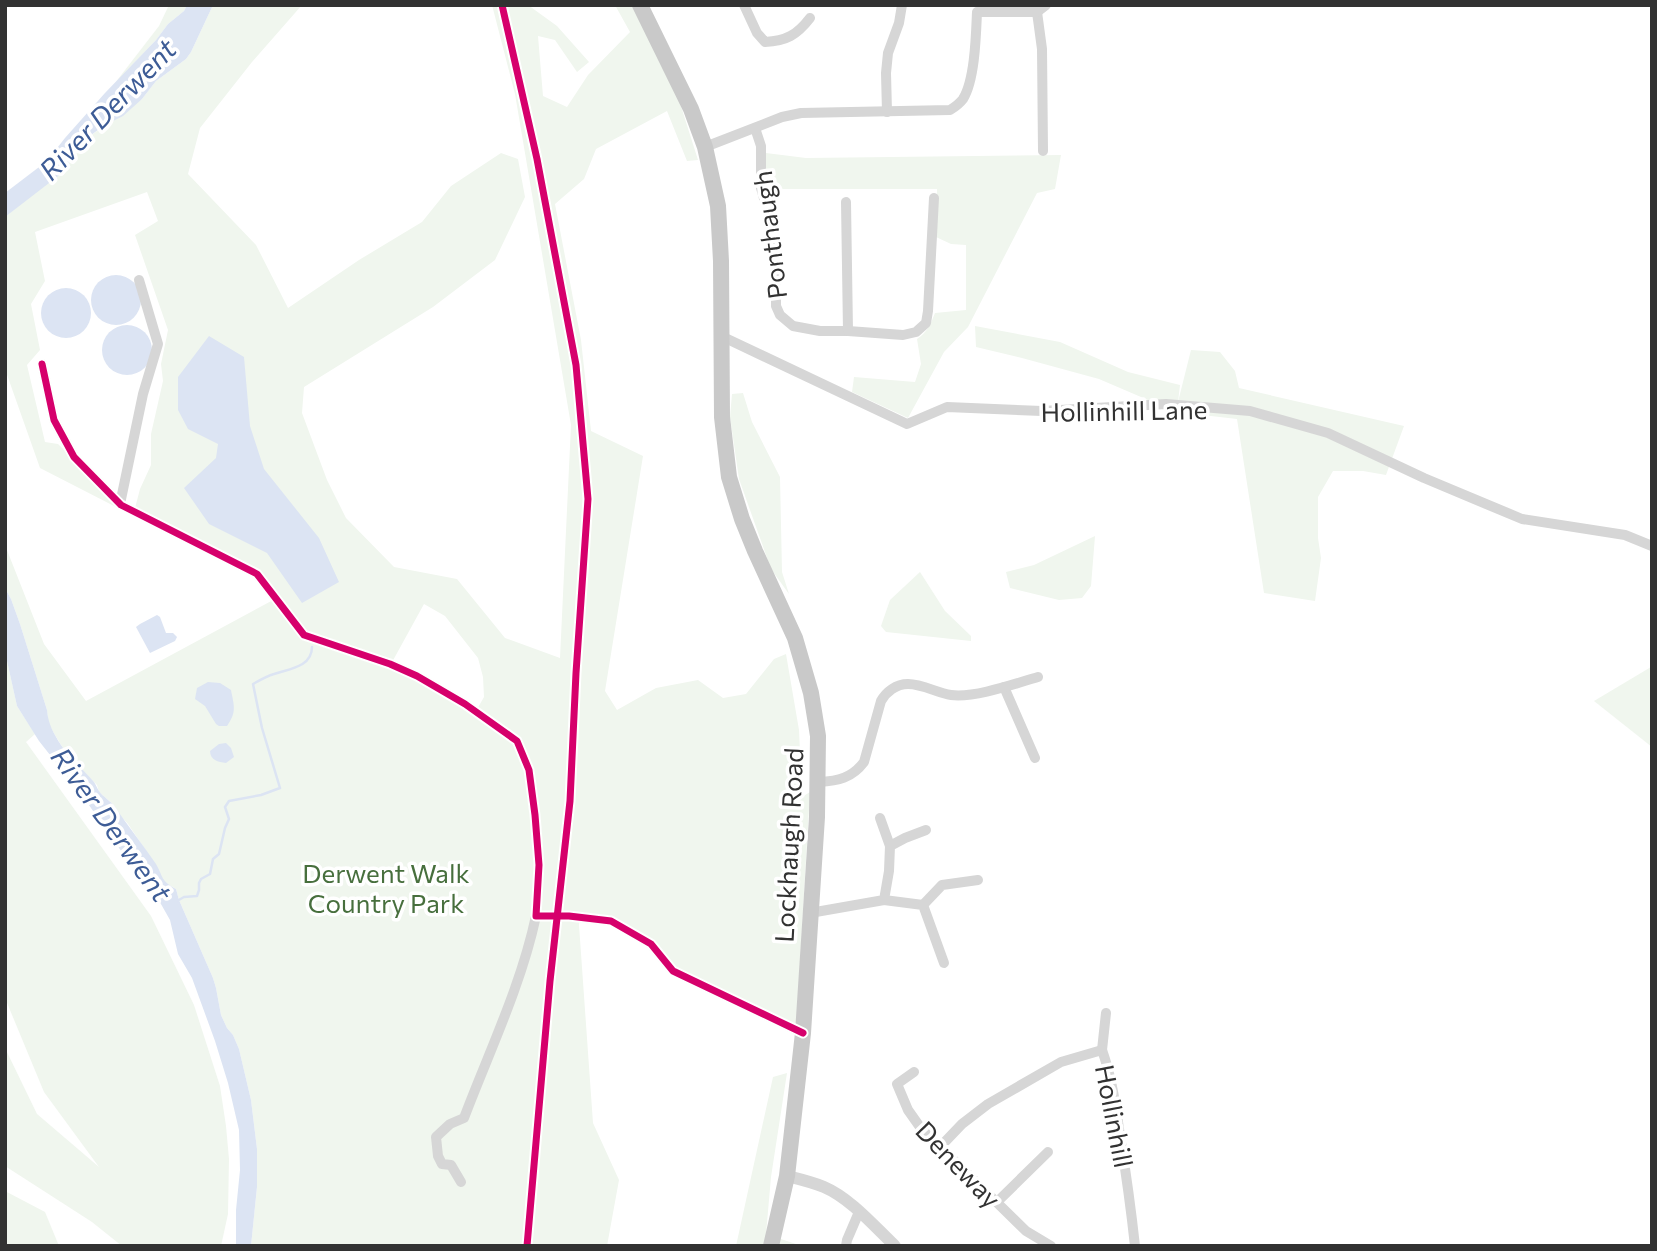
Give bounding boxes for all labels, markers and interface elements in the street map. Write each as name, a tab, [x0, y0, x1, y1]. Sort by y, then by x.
water label: River Derwent	[31, 31, 183, 186]
street label: Ponthaugh	[746, 169, 792, 301]
street label: Hollinhill Lane	[1040, 393, 1208, 427]
water label: River Derwent	[45, 740, 180, 908]
street label: Lockhaugh Road	[767, 747, 809, 943]
park label: Derwent Walk Country Park	[302, 857, 470, 918]
street label: Hollinhill	[1090, 1062, 1140, 1170]
street label: Deneway	[910, 1114, 1008, 1214]

